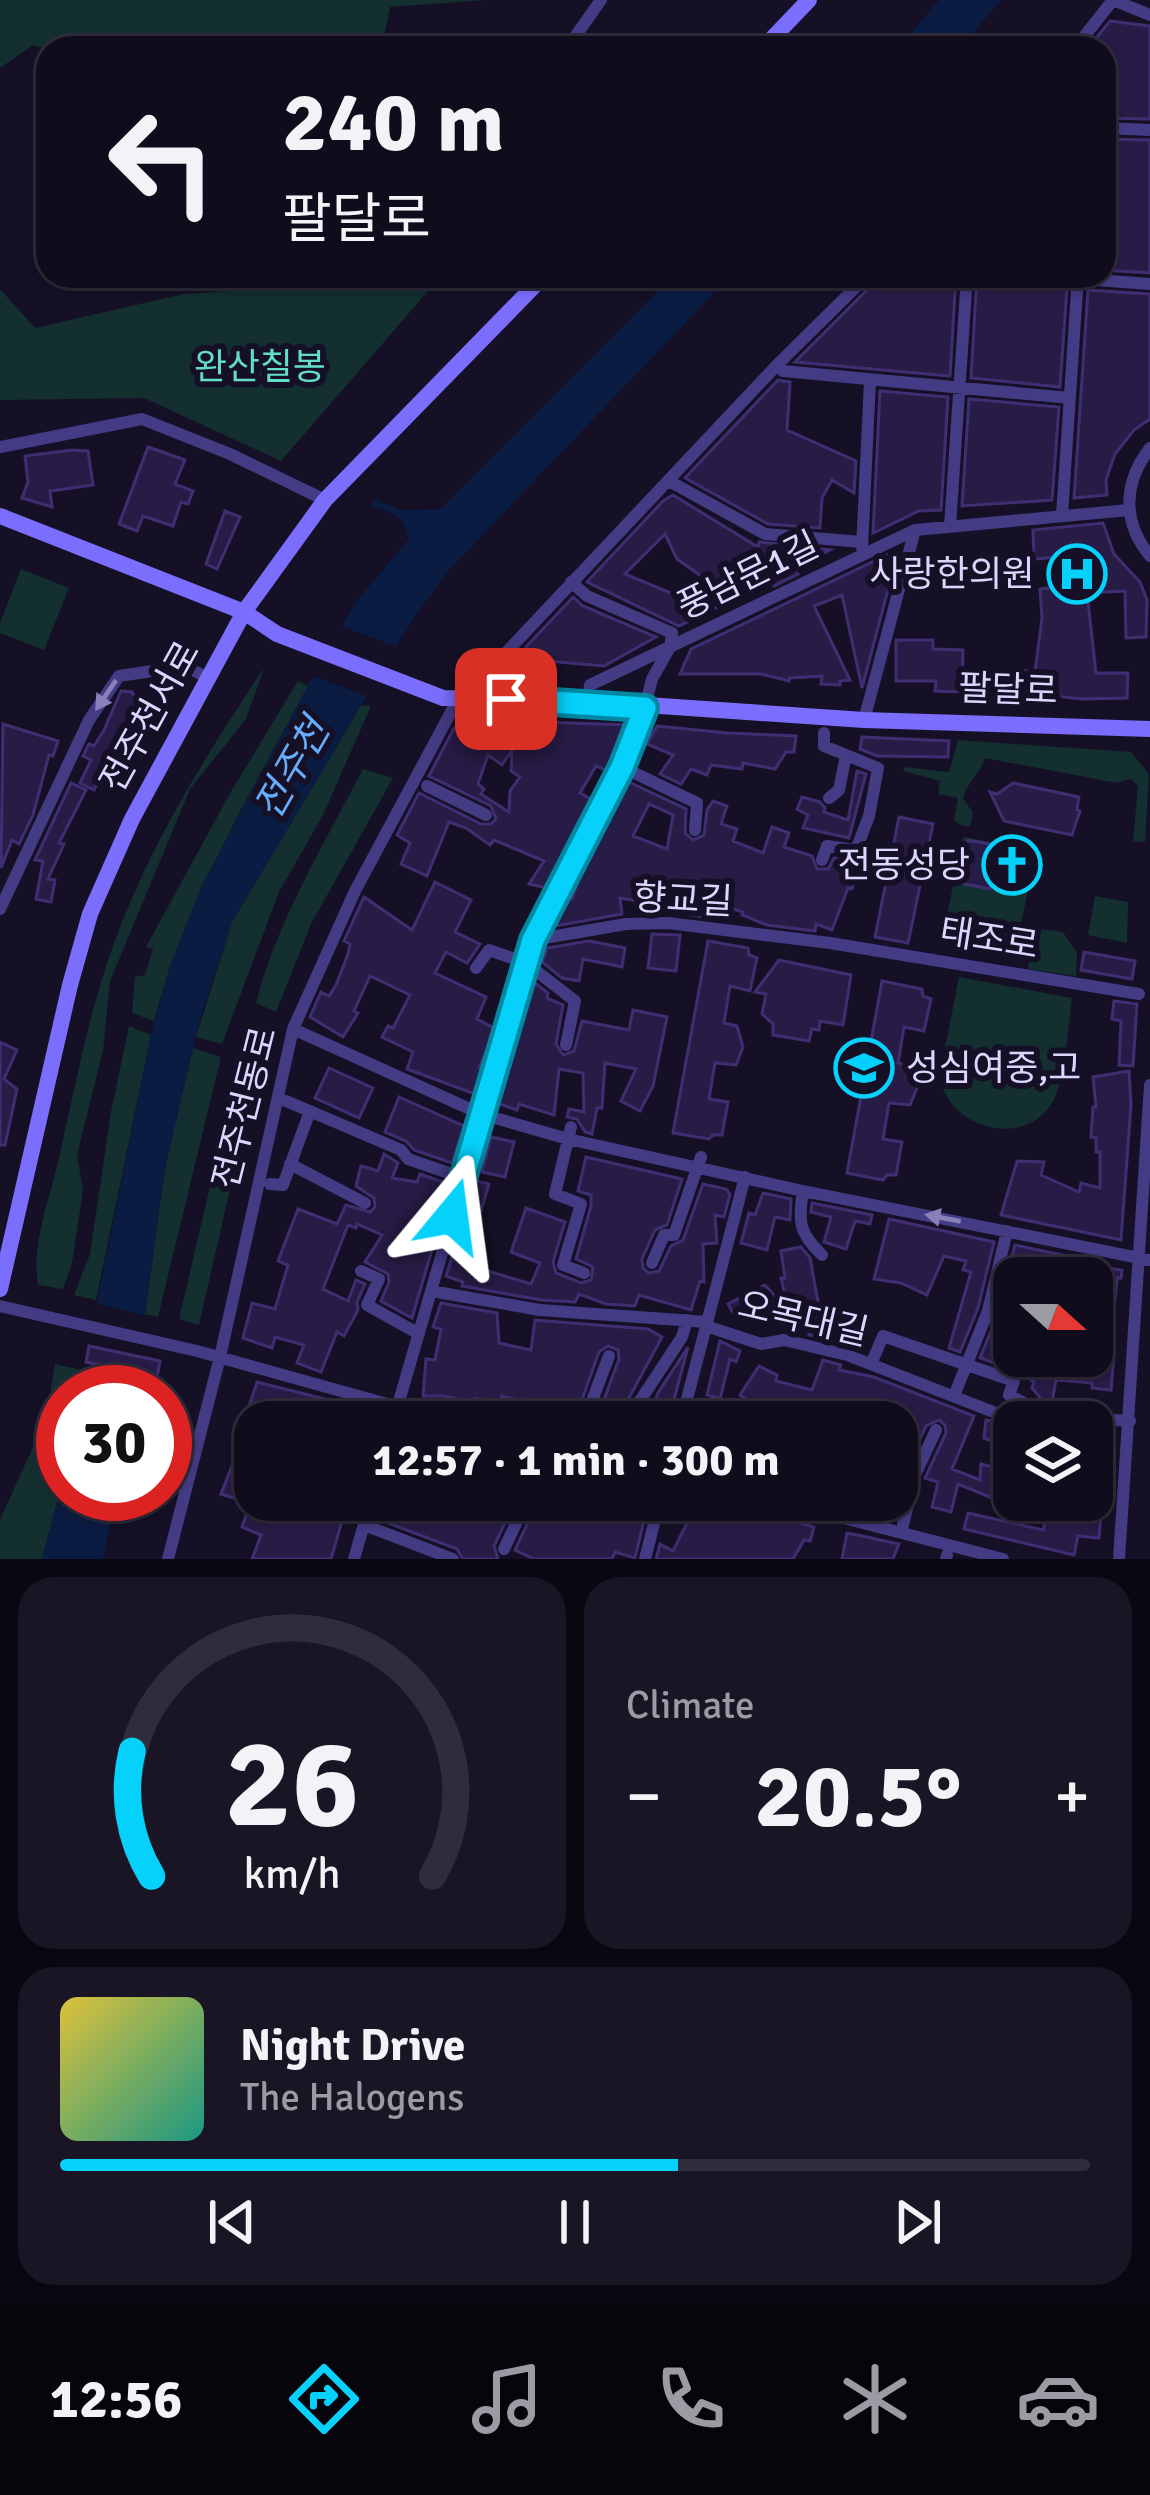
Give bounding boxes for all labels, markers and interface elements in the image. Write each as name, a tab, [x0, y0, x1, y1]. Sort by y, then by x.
text: 240 m	[282, 71, 504, 175]
icon: left	[84, 84, 240, 240]
text: 팔달로	[282, 186, 431, 253]
park label: 완산칠봉	[194, 345, 326, 390]
street label: 풍남문1길	[670, 522, 826, 630]
hospital icon: 사랑한의원	[1046, 543, 1108, 605]
place label: 사랑한의원	[869, 552, 1035, 597]
street label: 전주천서로	[90, 634, 210, 800]
pin	[455, 648, 557, 750]
icon: arrive	[473, 666, 539, 732]
street label: 팔달로	[958, 666, 1058, 714]
one-way arrow	[95, 679, 117, 712]
water label: 전주천	[244, 707, 342, 828]
church icon: 전동성당	[981, 834, 1043, 896]
place label: 전동성당	[838, 843, 970, 888]
street label: 향교길	[632, 875, 734, 925]
street label: 태조로	[936, 909, 1042, 969]
street label: 전주천동로	[203, 1022, 287, 1194]
school or university icon: 성심여중,고	[833, 1037, 895, 1099]
place label: 성심여중,고	[906, 1046, 1081, 1091]
position arrow	[389, 1153, 515, 1279]
one-way arrow	[924, 1208, 962, 1227]
north arrow	[993, 1257, 1113, 1377]
map controls	[993, 1257, 1113, 1521]
street label: 오목대길	[733, 1282, 873, 1356]
speed limit sign: 30	[36, 1365, 192, 1521]
button: layers	[993, 1401, 1113, 1521]
text: 12:57 · 1 min · 300 m	[372, 1433, 780, 1488]
text: Climate	[626, 1681, 755, 1729]
text: 26	[225, 1708, 359, 1861]
text: 20.5°	[754, 1741, 962, 1852]
text: −	[626, 1756, 662, 1837]
text: +	[1054, 1756, 1090, 1837]
text: km/h	[243, 1848, 341, 1901]
text: Night Drive	[240, 2018, 465, 2073]
text: The Halogens	[240, 2073, 464, 2121]
icon: previous	[199, 2189, 265, 2255]
icon: pause	[542, 2189, 608, 2255]
icon: next	[885, 2189, 951, 2255]
icon: directions	[282, 2357, 366, 2441]
icon: music	[465, 2357, 549, 2441]
icon: phone	[649, 2357, 733, 2441]
icon: climate	[833, 2357, 917, 2441]
icon: car	[1016, 2357, 1100, 2441]
text: 12:56	[50, 2366, 182, 2433]

